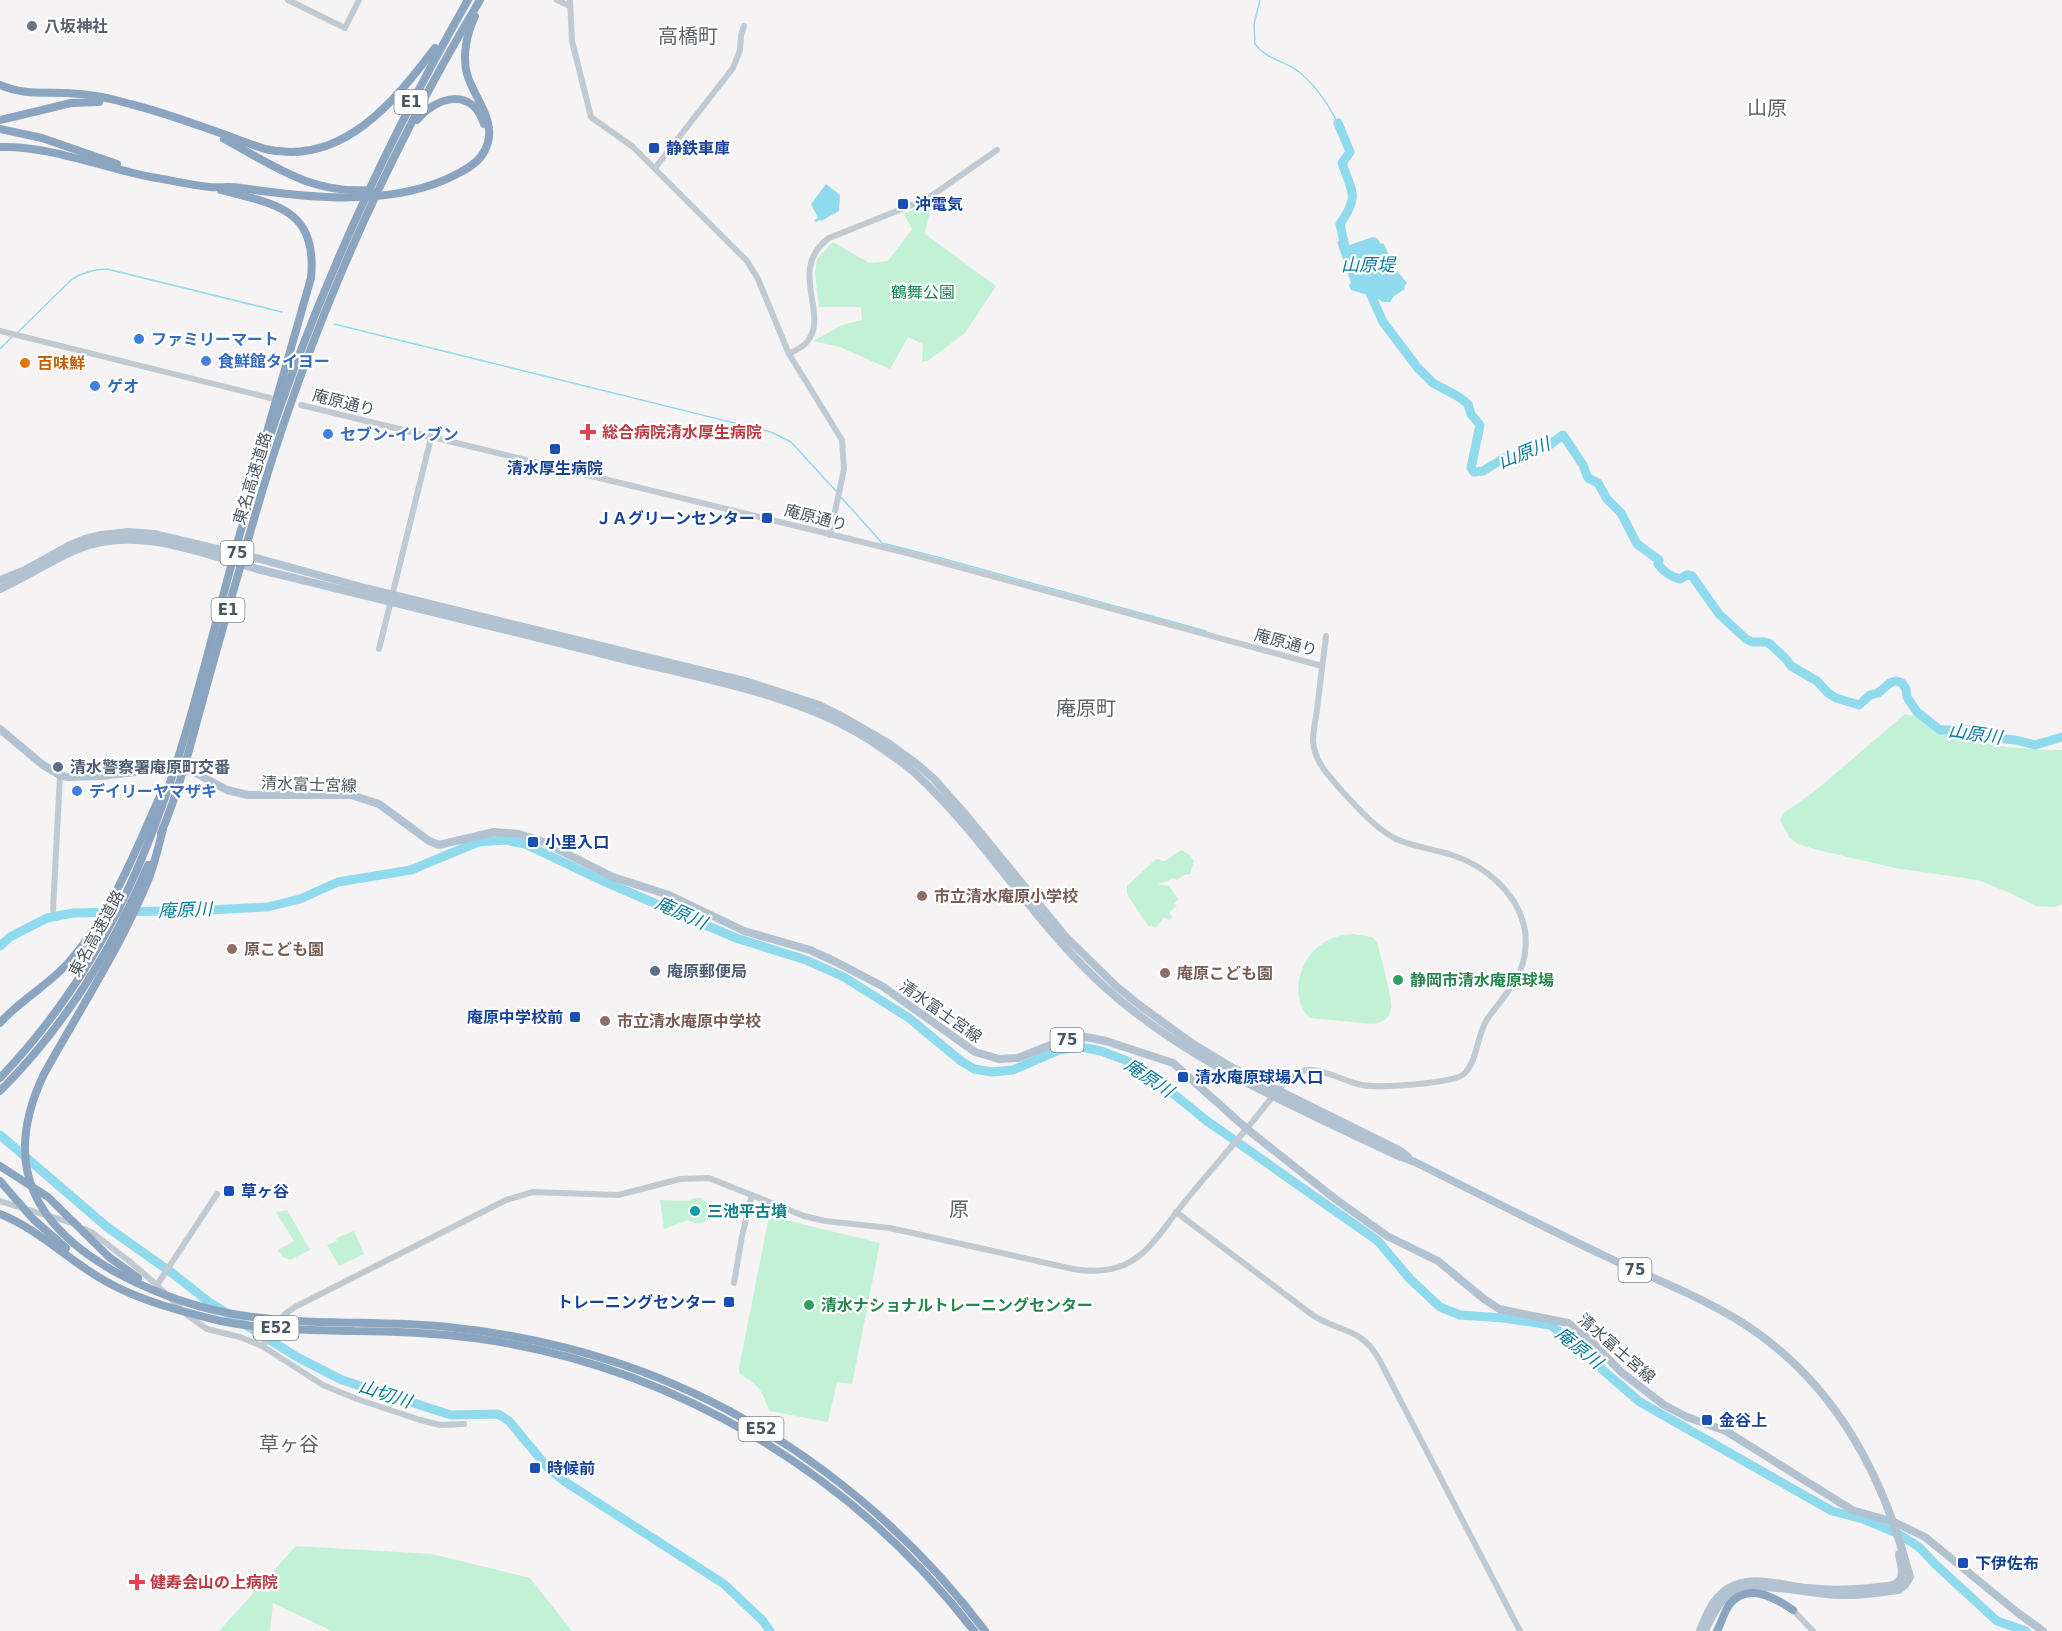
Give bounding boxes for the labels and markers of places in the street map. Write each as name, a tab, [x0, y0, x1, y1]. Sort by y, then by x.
place label: 八坂神社	[44, 17, 108, 36]
marker: 八坂神社	[25, 19, 39, 33]
place label: 静鉄車庫	[666, 139, 730, 158]
marker: 静鉄車庫	[647, 141, 661, 155]
place label: 沖電気	[915, 195, 963, 214]
marker: 沖電気	[896, 197, 910, 211]
place label: ファミリーマート	[151, 330, 279, 349]
marker: ファミリーマート	[132, 332, 146, 346]
place label: 食鮮館タイヨー	[218, 352, 330, 371]
place label: 百味鮮	[37, 354, 85, 373]
marker: 食鮮館タイヨー	[199, 354, 213, 368]
marker: 百味鮮	[18, 356, 32, 370]
place label: ゲオ	[107, 377, 139, 396]
marker: ゲオ	[88, 379, 102, 393]
marker: 総合病院清水厚生病院	[579, 423, 597, 441]
place label: 総合病院清水厚生病院	[602, 423, 762, 442]
place label: セブン-イレブン	[340, 425, 459, 444]
marker: セブン-イレブン	[321, 427, 335, 441]
marker: 清水厚生病院	[548, 442, 562, 456]
place label: 清水厚生病院	[507, 459, 603, 478]
place label: ＪＡグリーンセンター	[596, 509, 755, 528]
marker: ＪＡグリーンセンター	[760, 511, 774, 525]
place label: 清水警察署庵原町交番	[70, 758, 230, 777]
marker: 清水警察署庵原町交番	[51, 760, 65, 774]
place label: デイリーヤマザキ	[89, 782, 217, 801]
marker: デイリーヤマザキ	[70, 784, 84, 798]
place label: 小里入口	[545, 833, 609, 852]
marker: 小里入口	[526, 835, 540, 849]
place label: 市立清水庵原小学校	[934, 887, 1078, 906]
marker: 市立清水庵原小学校	[915, 889, 929, 903]
place label: 原こども園	[244, 940, 324, 959]
marker: 原こども園	[225, 942, 239, 956]
place label: 庵原郵便局	[667, 962, 747, 981]
marker: 庵原郵便局	[648, 964, 662, 978]
place label: 庵原こども園	[1177, 964, 1273, 983]
marker: 庵原こども園	[1158, 966, 1172, 980]
place label: 静岡市清水庵原球場	[1410, 971, 1554, 990]
marker: 静岡市清水庵原球場	[1391, 973, 1405, 987]
place label: 庵原中学校前	[467, 1008, 563, 1027]
marker: 庵原中学校前	[568, 1010, 582, 1024]
place label: 市立清水庵原中学校	[617, 1012, 761, 1031]
marker: 市立清水庵原中学校	[598, 1014, 612, 1028]
place label: 清水庵原球場入口	[1195, 1068, 1323, 1087]
marker: 清水庵原球場入口	[1176, 1070, 1190, 1084]
place label: 草ヶ谷	[241, 1182, 289, 1201]
marker: 草ヶ谷	[222, 1184, 236, 1198]
place label: 三池平古墳	[707, 1202, 787, 1221]
marker: 三池平古墳	[688, 1204, 702, 1218]
place label: トレーニングセンター	[557, 1293, 717, 1312]
marker: トレーニングセンター	[722, 1295, 736, 1309]
place label: 清水ナショナルトレーニングセンター	[821, 1296, 1093, 1315]
marker: 清水ナショナルトレーニングセンター	[802, 1298, 816, 1312]
place label: 金谷上	[1719, 1411, 1767, 1430]
marker: 金谷上	[1700, 1413, 1714, 1427]
place label: 時候前	[547, 1459, 595, 1478]
marker: 時候前	[528, 1461, 542, 1475]
place label: 下伊佐布	[1975, 1554, 2039, 1573]
marker: 下伊佐布	[1956, 1556, 1970, 1570]
marker: 健寿会山の上病院	[128, 1573, 146, 1591]
place label: 健寿会山の上病院	[150, 1573, 278, 1592]

